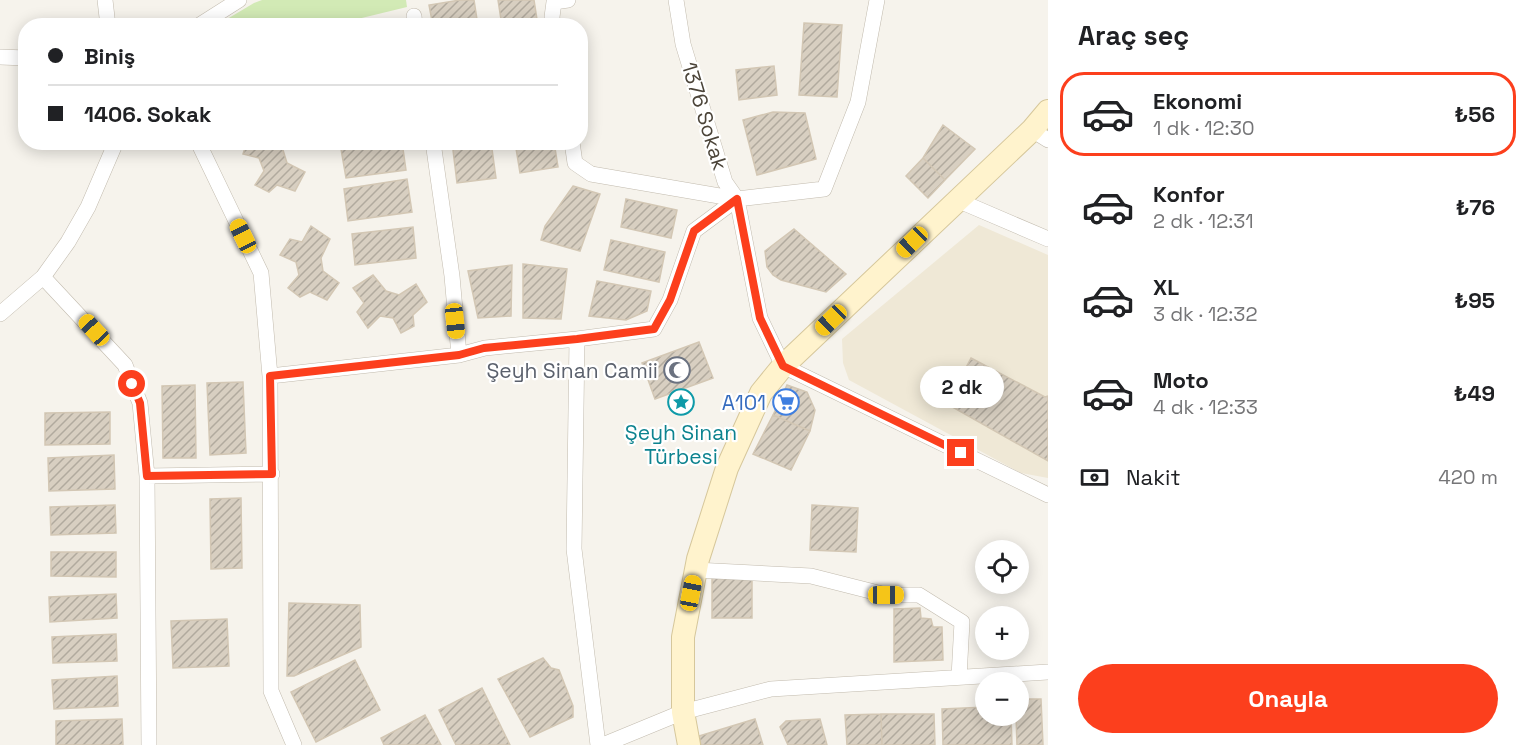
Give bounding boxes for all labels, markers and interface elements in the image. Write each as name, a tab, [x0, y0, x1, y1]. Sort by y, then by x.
text: Araç seç	[1078, 18, 1189, 53]
text: Biniş	[84, 42, 135, 70]
street label: 1376 Sokak	[676, 59, 734, 173]
icon: car	[1081, 87, 1135, 141]
text: Ekonomi	[1153, 87, 1242, 115]
text: 1406. Sokak	[84, 100, 211, 128]
text: ₺56	[1455, 100, 1495, 128]
text: 1 dk · 12:30	[1153, 115, 1255, 141]
icon: car	[1081, 180, 1135, 234]
text: Konfor	[1153, 180, 1225, 208]
text: ₺76	[1456, 193, 1495, 221]
text: 2 dk · 12:31	[1153, 208, 1254, 234]
car	[227, 216, 259, 256]
car	[893, 223, 931, 261]
icon: car	[1081, 273, 1135, 327]
text: XL	[1153, 273, 1179, 301]
text: ₺95	[1455, 286, 1495, 314]
car	[812, 301, 850, 339]
text: 3 dk · 12:32	[1153, 301, 1258, 327]
car	[444, 302, 466, 340]
car	[75, 311, 113, 349]
mosque icon: Şeyh Sinan Camii	[662, 355, 692, 385]
place label: Şeyh Sinan Camii	[486, 357, 658, 384]
callout: 2 dk	[919, 366, 1003, 408]
icon: car	[1081, 366, 1135, 420]
text: Moto	[1153, 366, 1209, 394]
route start	[118, 370, 145, 397]
text: 2 dk	[942, 374, 983, 400]
text: ₺49	[1454, 379, 1495, 407]
place icon: Şeyh Sinan Türbesi	[666, 387, 696, 417]
supermarket icon: A101	[771, 387, 801, 417]
place label: A101	[722, 389, 766, 416]
text: 4 dk · 12:33	[1153, 394, 1258, 420]
place label: Şeyh Sinan Türbesi	[625, 419, 737, 470]
route end	[947, 439, 974, 466]
icon: cash	[1078, 461, 1111, 494]
text: Nakit	[1126, 463, 1181, 491]
text: 420 m	[1438, 464, 1498, 490]
map controls	[975, 540, 1029, 726]
button: locate	[975, 540, 1029, 594]
car	[679, 574, 703, 612]
car	[868, 586, 904, 604]
button: +	[975, 606, 1029, 660]
button: Onayla	[1078, 664, 1498, 733]
button: −	[975, 672, 1029, 726]

